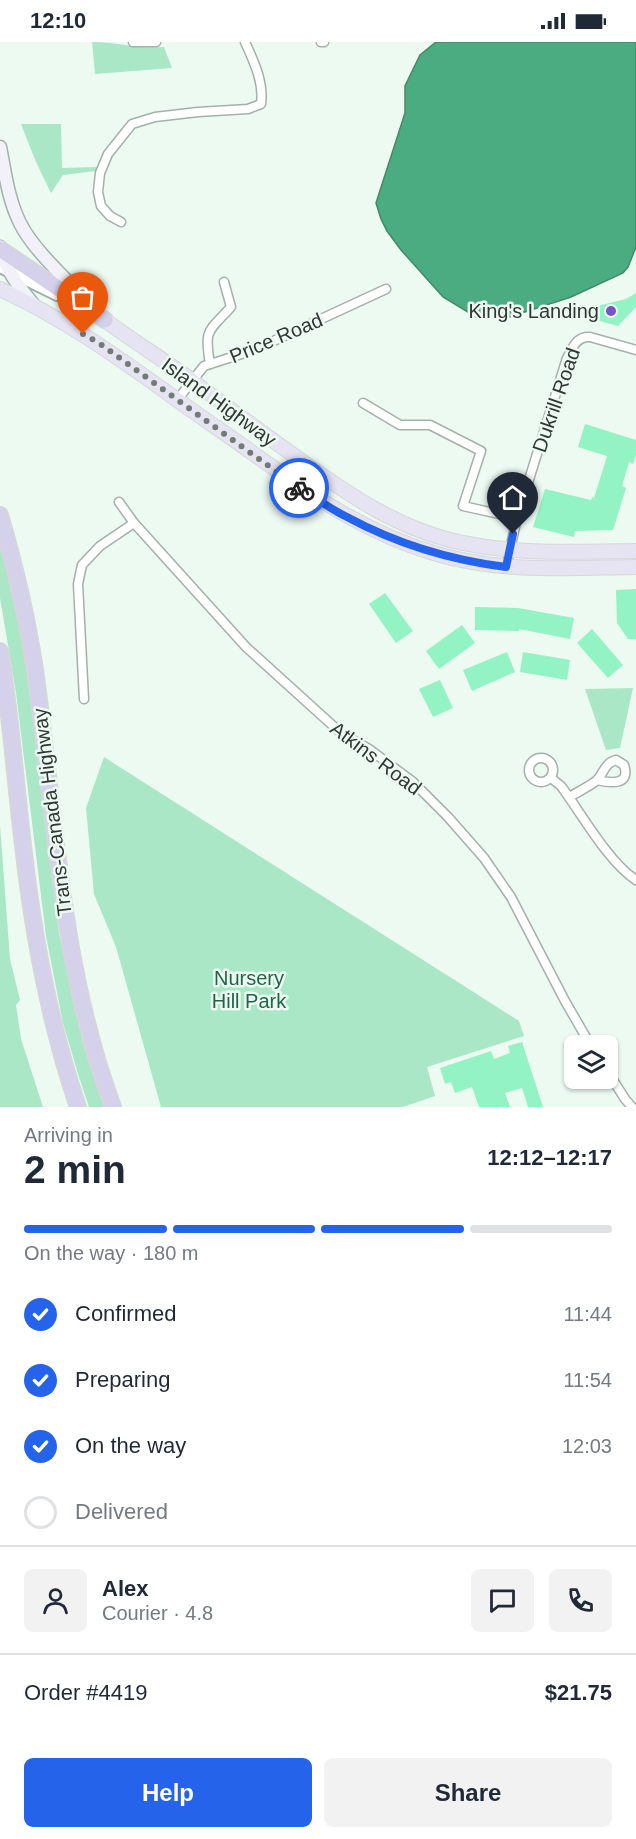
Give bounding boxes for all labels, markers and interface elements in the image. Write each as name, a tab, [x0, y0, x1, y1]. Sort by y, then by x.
text: 12:10	[30, 8, 86, 33]
pin	[57, 272, 108, 334]
icon: bag	[66, 281, 99, 314]
place label: King's Landing	[468, 300, 599, 322]
marker: King's Landing	[604, 304, 618, 318]
street label: Price Road	[226, 309, 326, 367]
street label: Dukrill Road	[528, 345, 584, 455]
street label: Island Highway	[158, 353, 280, 451]
courier	[269, 458, 329, 518]
icon: bike	[283, 472, 316, 505]
pin	[487, 472, 538, 534]
icon: home	[496, 481, 529, 514]
street label: Trans-Canada Highway	[28, 707, 76, 917]
street label: Atkins Road	[326, 717, 426, 799]
park label: Nursery Hill Park	[212, 967, 287, 1012]
map controls	[564, 1035, 618, 1089]
button: layers	[564, 1035, 618, 1089]
text: Arriving in	[24, 1124, 113, 1146]
text: 12:12–12:17	[487, 1145, 612, 1170]
text: 2 min	[24, 1148, 126, 1191]
text: On the way · 180 m	[24, 1242, 199, 1264]
icon: check	[24, 1298, 57, 1331]
text: Confirmed	[75, 1301, 176, 1326]
text: 11:44	[563, 1303, 612, 1325]
icon: check	[24, 1364, 57, 1397]
text: Preparing	[75, 1367, 170, 1392]
text: 11:54	[563, 1369, 612, 1391]
icon: check	[24, 1430, 57, 1463]
text: On the way	[75, 1433, 186, 1458]
text: 12:03	[562, 1435, 612, 1457]
text: Delivered	[75, 1499, 168, 1524]
button: person	[24, 1569, 87, 1632]
button: chat	[471, 1569, 534, 1632]
button: phone	[549, 1569, 612, 1632]
text: Alex	[102, 1576, 148, 1601]
text: Courier · 4.8	[102, 1602, 213, 1624]
text: Order #4419	[24, 1680, 148, 1705]
text: $21.75	[545, 1680, 612, 1705]
button: Help	[24, 1758, 312, 1827]
button: Share	[324, 1758, 612, 1827]

